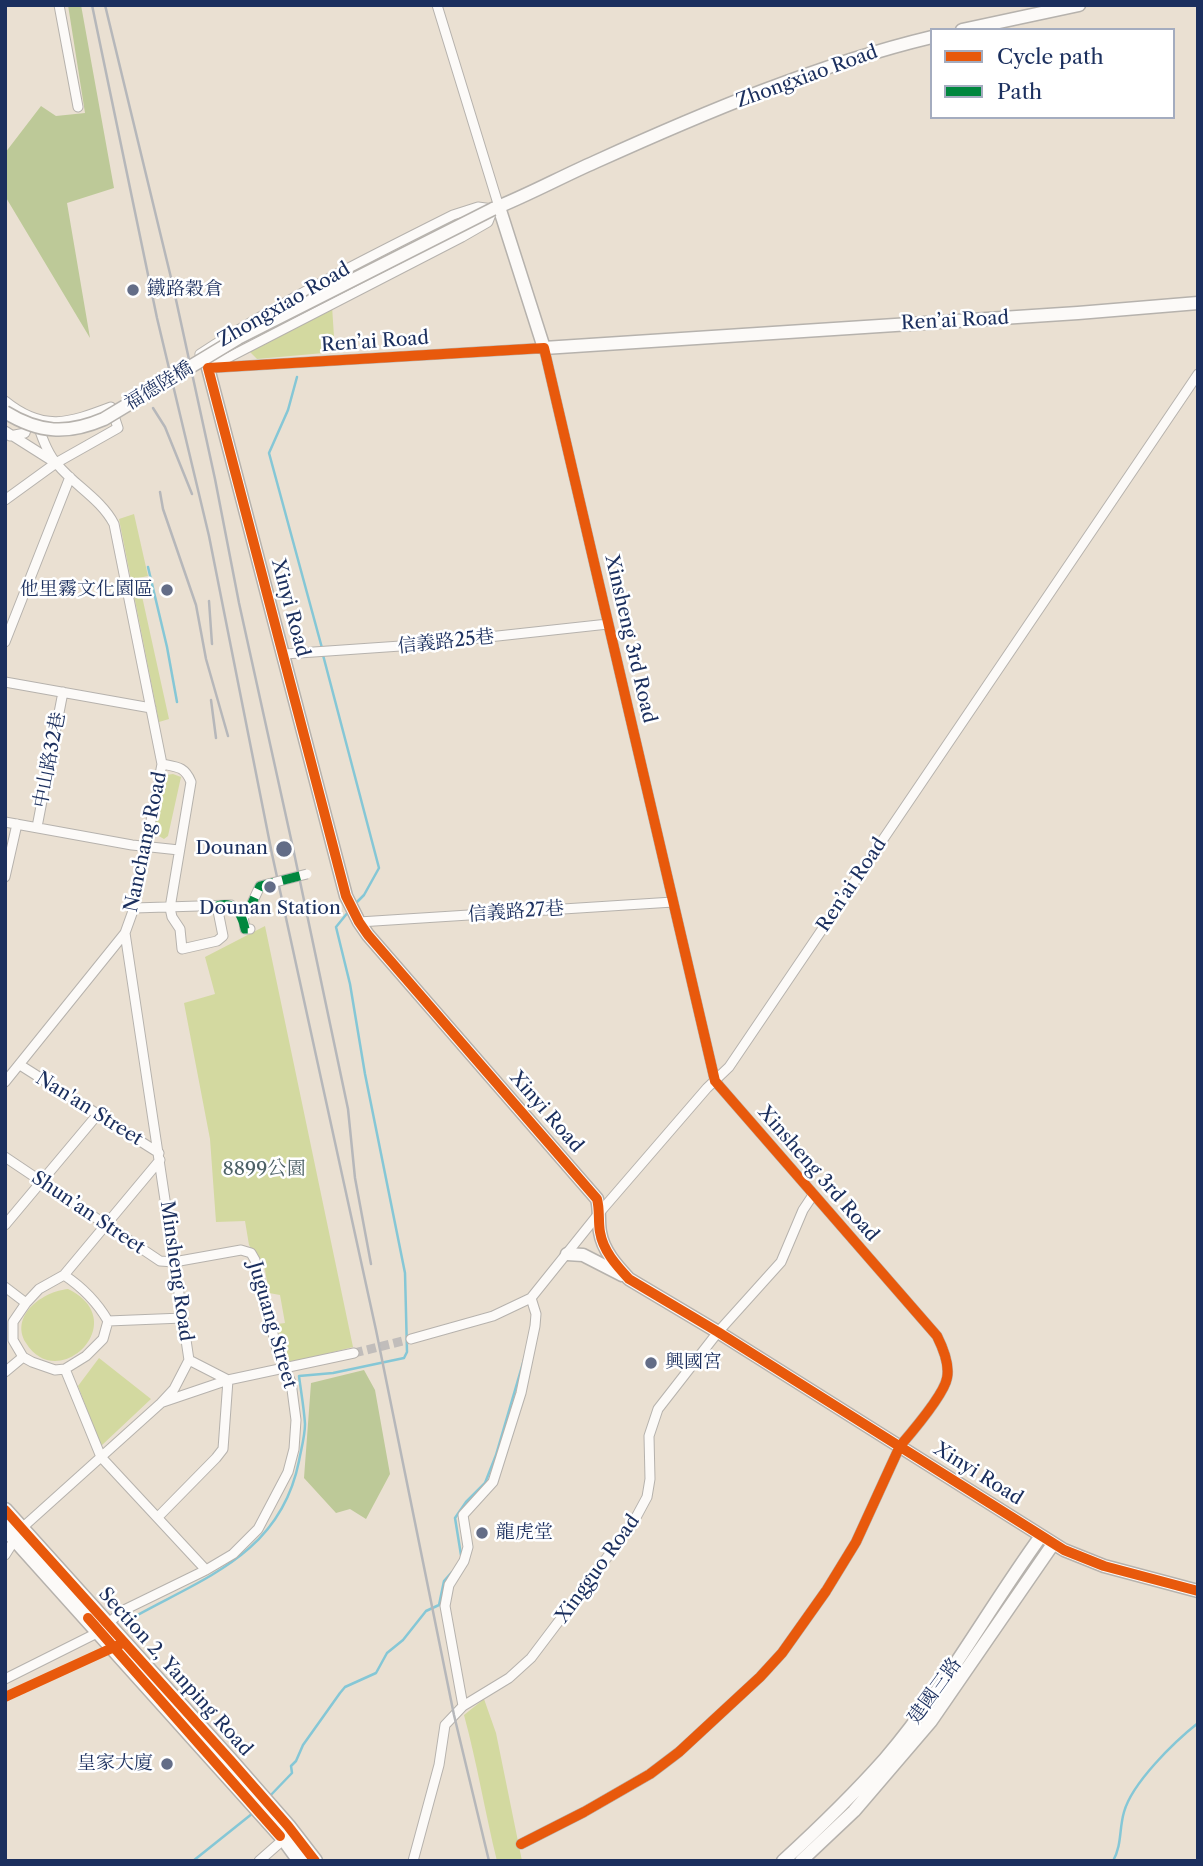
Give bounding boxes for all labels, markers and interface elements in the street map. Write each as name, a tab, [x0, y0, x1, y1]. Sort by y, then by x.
legend	[930, 28, 1175, 119]
street label: Zhongxiao Road	[733, 41, 881, 113]
text: Cycle path	[997, 44, 1104, 69]
text: Path	[997, 79, 1042, 104]
street label: Zhongxiao Road	[214, 258, 354, 352]
place label: 鐵路穀倉	[147, 279, 223, 301]
marker: 鐵路穀倉	[125, 282, 141, 298]
street label: Ren’ai Road	[900, 307, 1010, 335]
street label: Ren’ai Road	[320, 327, 430, 357]
street label: 福德陸橋	[121, 357, 197, 415]
street label: Xinsheng 3rd Road	[600, 553, 660, 725]
street label: Xinyi Road	[266, 556, 314, 660]
place label: 他里霧文化園區	[20, 579, 153, 601]
marker: 他里霧文化園區	[159, 582, 175, 598]
street label: 信義路25巷	[396, 626, 496, 658]
street label: 中山路32巷	[30, 710, 70, 810]
street label: Nanchang Road	[120, 770, 172, 914]
street label: Ren’ai Road	[812, 834, 892, 936]
place label: Dounan	[195, 838, 268, 860]
marker: Dounan	[274, 839, 294, 859]
marker: Dounan Station	[262, 879, 278, 895]
street label: 信義路27巷	[467, 897, 565, 927]
place label: Dounan Station	[199, 898, 341, 920]
street label: Nan'an Street	[31, 1067, 147, 1151]
street label: Xinyi Road	[504, 1067, 588, 1157]
street label: Xinsheng 3rd Road	[753, 1102, 883, 1246]
park label: 8899公園	[223, 1159, 305, 1181]
street label: Shun’an Street	[27, 1167, 149, 1259]
street label: Minsheng Road	[155, 1199, 197, 1343]
street label: Juguang Street	[243, 1259, 301, 1391]
place label: 興國宮	[665, 1352, 722, 1374]
marker: 興國宮	[643, 1355, 659, 1371]
street label: Xinyi Road	[929, 1438, 1027, 1510]
street label: Xingguo Road	[551, 1511, 645, 1627]
place label: 龍虎堂	[496, 1522, 553, 1544]
marker: 龍虎堂	[474, 1525, 490, 1541]
street label: Section 2, Yanping Road	[93, 1583, 257, 1761]
street label: 建國三路	[903, 1654, 967, 1728]
place label: 皇家大廈	[77, 1753, 153, 1775]
marker: 皇家大廈	[159, 1756, 175, 1772]

